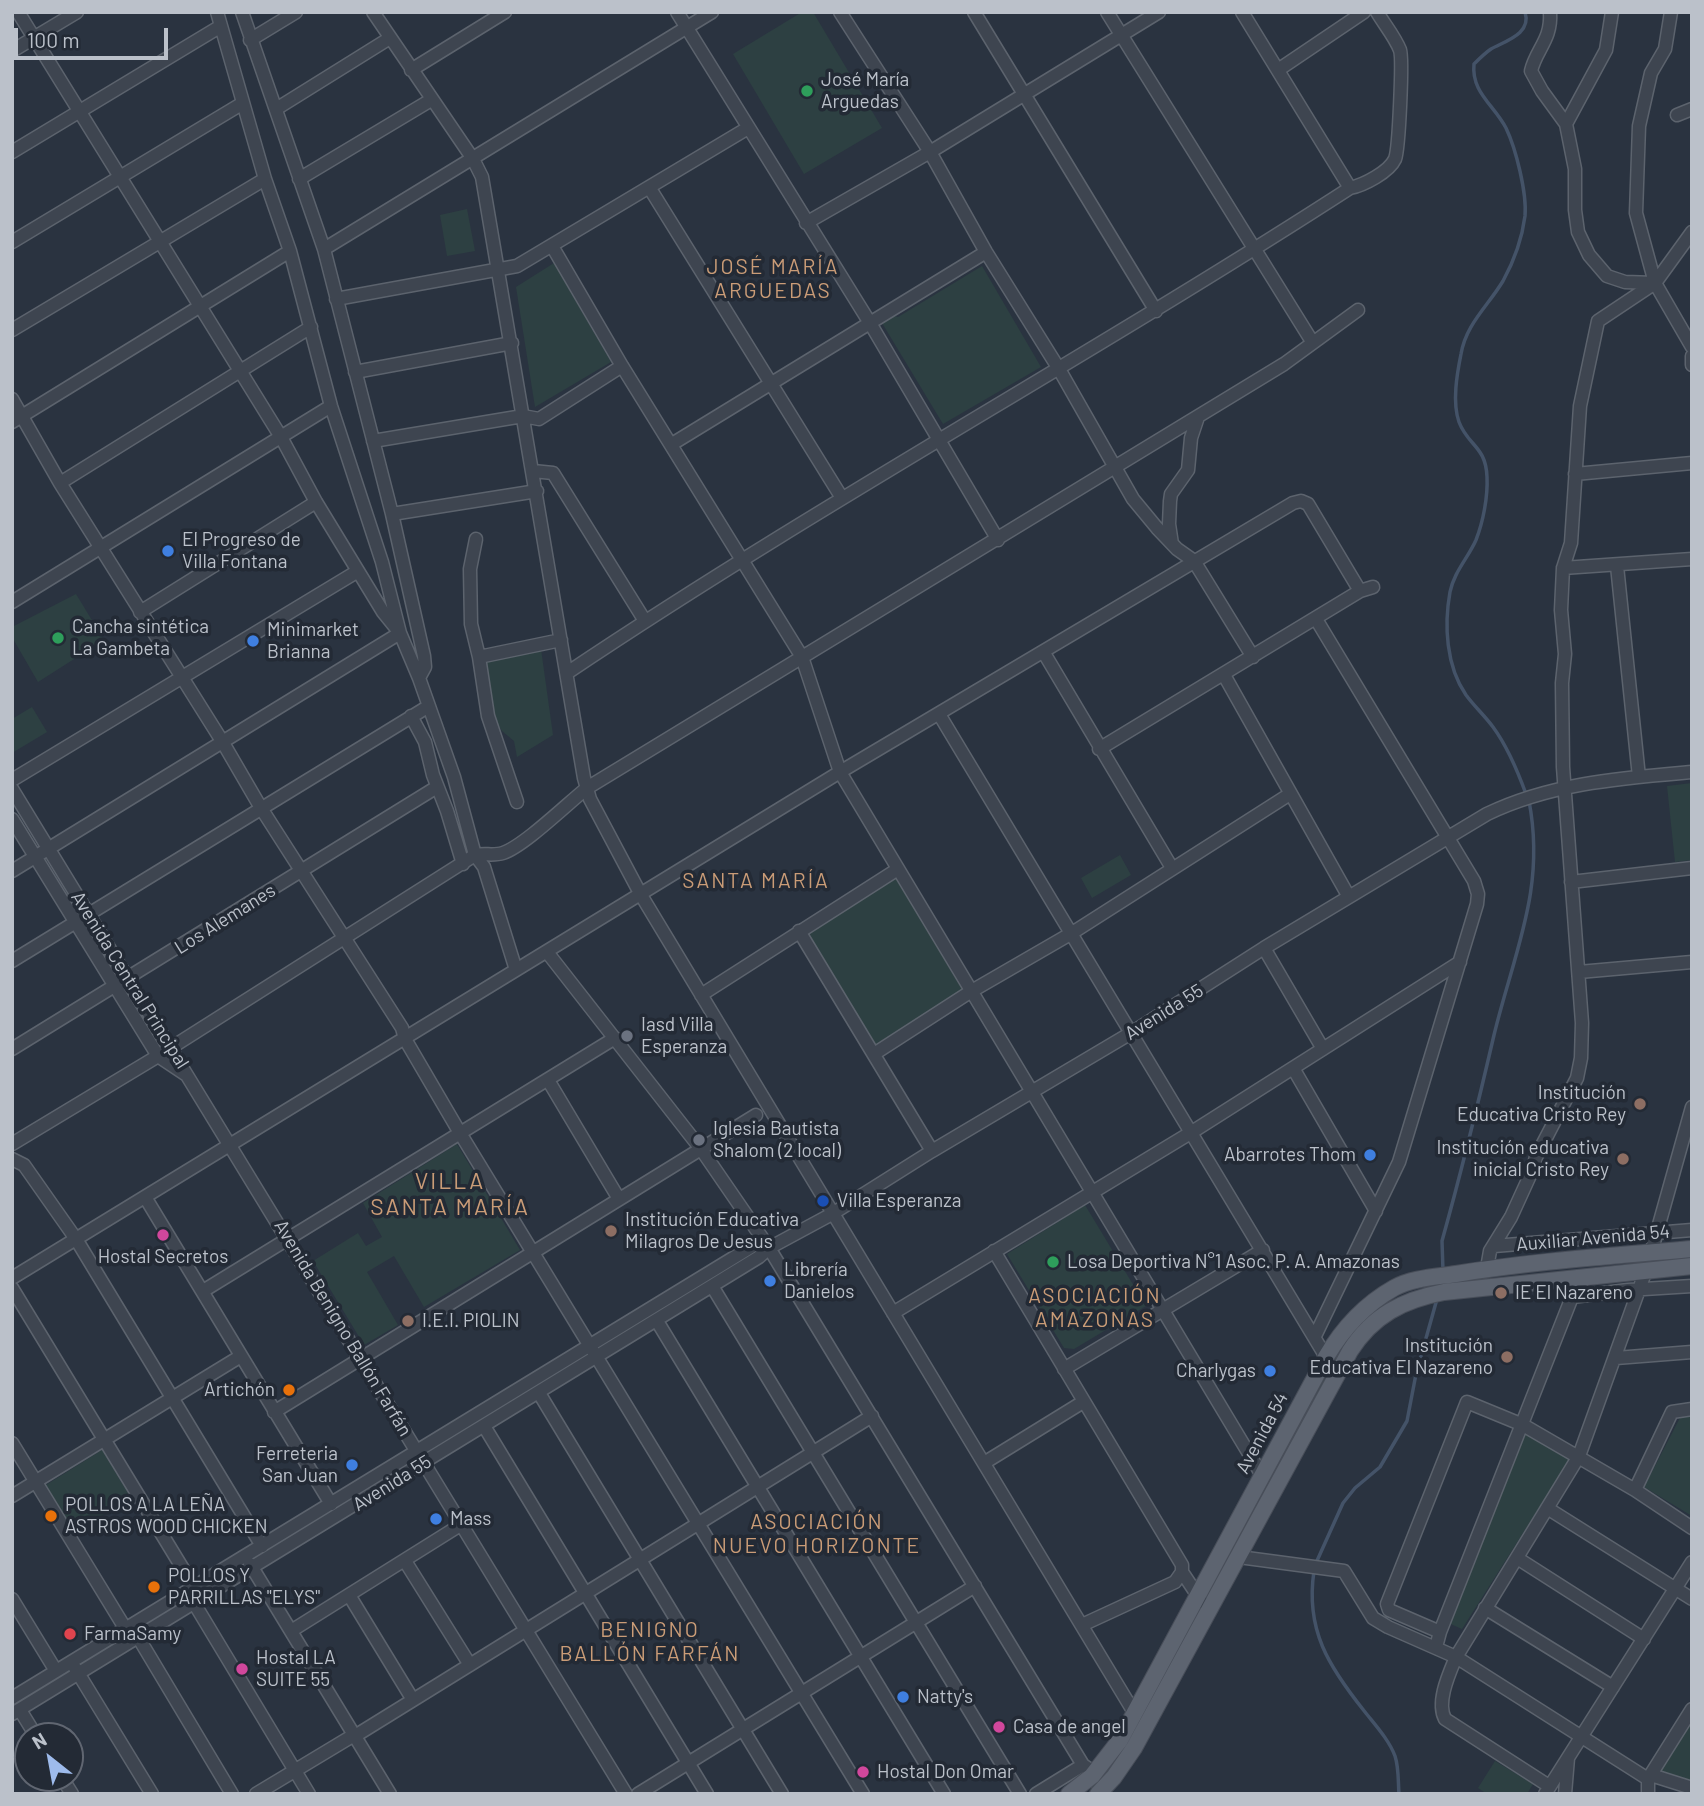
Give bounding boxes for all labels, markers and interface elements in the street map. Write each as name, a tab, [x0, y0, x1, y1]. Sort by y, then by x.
scale bar	[18, 14, 172, 58]
text: 100 m	[27, 27, 80, 52]
place label: José María Arguedas	[821, 69, 909, 113]
marker: José María Arguedas	[799, 83, 815, 99]
district label: JOSÉ MARÍA ARGUEDAS	[708, 254, 838, 304]
place label: El Progreso de Villa Fontana	[182, 529, 301, 573]
marker: El Progreso de Villa Fontana	[160, 543, 176, 559]
place label: Cancha sintética La Gambeta	[72, 616, 209, 660]
place label: Minimarket Brianna	[267, 619, 359, 663]
marker: Cancha sintética La Gambeta	[50, 630, 66, 646]
marker: Minimarket Brianna	[245, 633, 261, 649]
district label: SANTA MARÍA	[684, 868, 828, 894]
street label: Los Alemanes	[170, 879, 280, 959]
street label: Avenida Central Principal	[66, 887, 194, 1073]
street label: Avenida 55	[1121, 979, 1207, 1045]
place label: Iasd Villa Esperanza	[641, 1014, 727, 1058]
marker: Iasd Villa Esperanza	[619, 1028, 635, 1044]
place label: Institución Educativa Cristo Rey	[1457, 1082, 1626, 1126]
marker: Institución Educativa Cristo Rey	[1632, 1096, 1648, 1112]
place label: Iglesia Bautista Shalom (2 local)	[713, 1118, 841, 1162]
marker: Iglesia Bautista Shalom (2 local)	[691, 1132, 707, 1148]
place label: Institución educativa inicial Cristo Rey	[1436, 1137, 1609, 1181]
place label: Abarrotes Thom	[1224, 1144, 1356, 1166]
marker: Abarrotes Thom	[1362, 1147, 1378, 1163]
marker: Institución educativa inicial Cristo Rey	[1615, 1151, 1631, 1167]
district label: VILLA SANTA MARÍA	[372, 1167, 528, 1221]
place label: Villa Esperanza	[837, 1190, 961, 1212]
marker: Villa Esperanza	[815, 1193, 831, 1209]
place label: Institución Educativa Milagros De Jesus	[625, 1209, 799, 1253]
street label: Avenida Benigno Ballón Farfán	[269, 1216, 417, 1440]
street label: Auxiliar Avenida 54	[1515, 1220, 1671, 1256]
marker: Institución Educativa Milagros De Jesus	[603, 1223, 619, 1239]
marker: Hostal Secretos	[155, 1227, 171, 1243]
place label: Hostal Secretos	[98, 1246, 228, 1268]
place label: Losa Deportiva N°1 Asoc. P. A. Amazonas	[1067, 1251, 1400, 1273]
marker: Losa Deportiva N°1 Asoc. P. A. Amazonas	[1045, 1254, 1061, 1270]
place label: Librería Danielos	[784, 1259, 854, 1303]
marker: Librería Danielos	[762, 1273, 778, 1289]
place label: IE El Nazareno	[1515, 1282, 1633, 1304]
district label: ASOCIACIÓN AMAZONAS	[1030, 1283, 1160, 1333]
marker: IE El Nazareno	[1493, 1285, 1509, 1301]
place label: I.E.I. PIOLIN	[422, 1310, 520, 1332]
marker: I.E.I. PIOLIN	[400, 1313, 416, 1329]
place label: Institución Educativa El Nazareno	[1310, 1335, 1493, 1379]
marker: Institución Educativa El Nazareno	[1499, 1349, 1515, 1365]
place label: Charlygas	[1176, 1360, 1256, 1382]
marker: Charlygas	[1262, 1363, 1278, 1379]
place label: Artichón	[204, 1379, 275, 1401]
marker: Artichón	[281, 1382, 297, 1398]
street label: Avenida 54	[1231, 1388, 1293, 1478]
place label: Ferreteria San Juan	[256, 1443, 338, 1487]
street label: Avenida 55	[349, 1450, 435, 1516]
marker: Ferreteria San Juan	[344, 1457, 360, 1473]
place label: POLLOS A LA LEÑA ASTROS WOOD CHICKEN	[65, 1494, 268, 1538]
marker: POLLOS A LA LEÑA ASTROS WOOD CHICKEN	[43, 1508, 59, 1524]
place label: Mass	[450, 1508, 491, 1530]
district label: ASOCIACIÓN NUEVO HORIZONTE	[715, 1509, 919, 1559]
marker: Mass	[428, 1511, 444, 1527]
place label: POLLOS Y PARRILLAS "ELYS"	[168, 1565, 320, 1609]
marker: POLLOS Y PARRILLAS "ELYS"	[146, 1579, 162, 1595]
district label: BENIGNO BALLÓN FARFÁN	[561, 1617, 739, 1667]
place label: FarmaSamy	[84, 1623, 181, 1645]
marker: FarmaSamy	[62, 1626, 78, 1642]
place label: Hostal LA SUITE 55	[256, 1647, 336, 1691]
marker: Hostal LA SUITE 55	[234, 1661, 250, 1677]
place label: Natty's	[917, 1686, 973, 1708]
marker: Natty's	[895, 1689, 911, 1705]
place label: Casa de angel	[1013, 1716, 1126, 1738]
marker: Casa de angel	[991, 1719, 1007, 1735]
north arrow	[14, 1722, 84, 1792]
text: N	[28, 1727, 50, 1753]
place label: Hostal Don Omar	[877, 1761, 1014, 1783]
marker: Hostal Don Omar	[855, 1764, 871, 1780]

